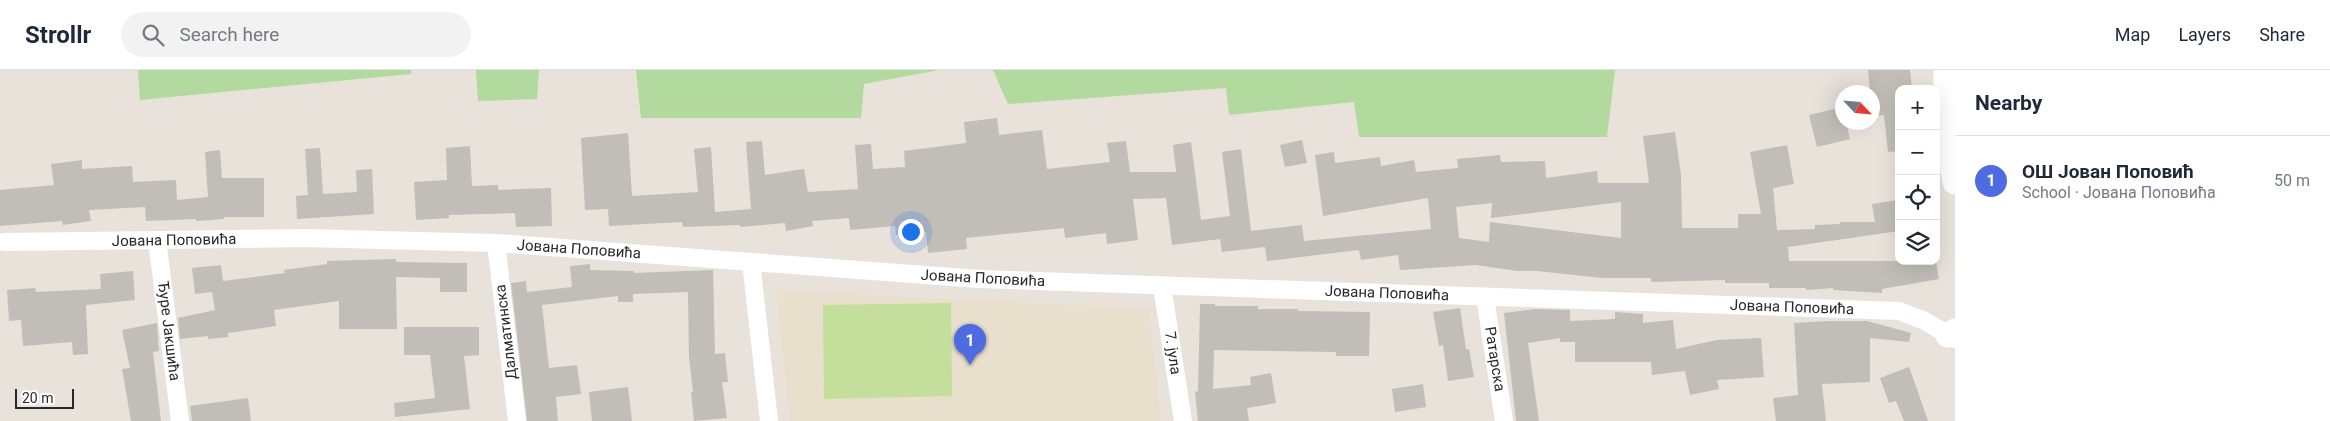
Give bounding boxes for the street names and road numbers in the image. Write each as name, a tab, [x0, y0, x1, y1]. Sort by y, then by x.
street label: Јована Поповића	[112, 230, 236, 250]
street label: Јована Поповића	[516, 236, 642, 262]
street label: Јована Поповића	[920, 266, 1046, 290]
street label: Ђуре Јакшића	[154, 280, 184, 382]
street label: Јована Поповића	[1324, 282, 1450, 304]
street label: Далматинска	[491, 283, 521, 381]
street label: Јована Поповића	[1729, 296, 1855, 318]
street label: Ратарска	[1481, 325, 1509, 393]
street label: 7. јула	[1161, 330, 1185, 376]

